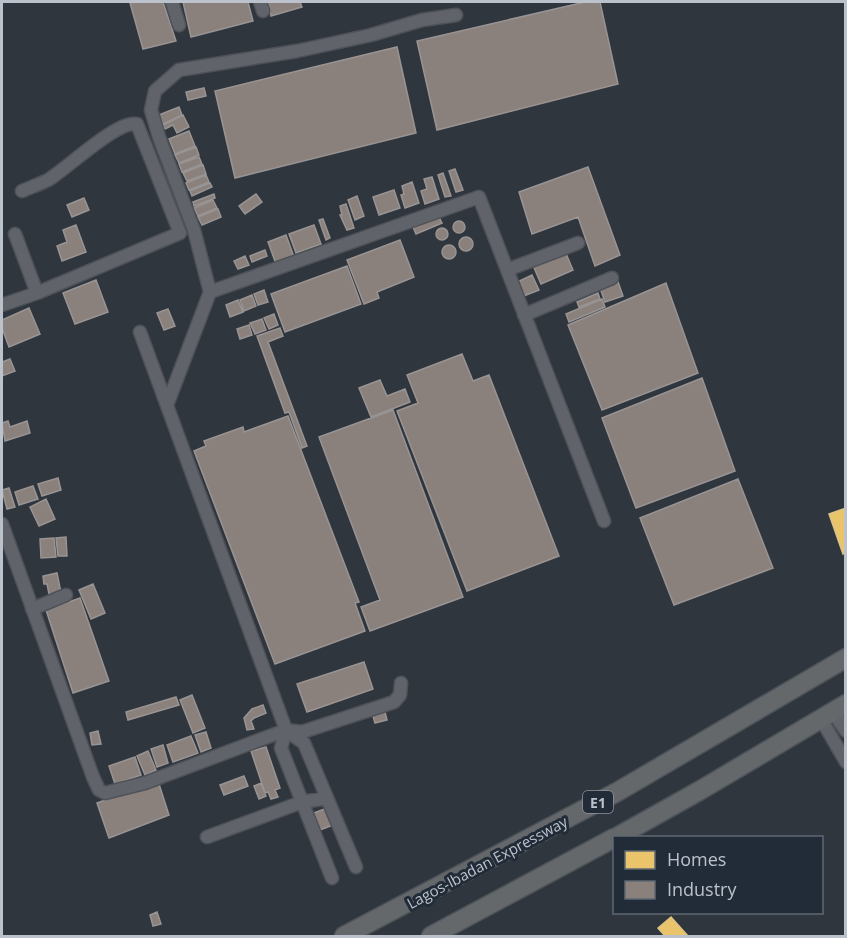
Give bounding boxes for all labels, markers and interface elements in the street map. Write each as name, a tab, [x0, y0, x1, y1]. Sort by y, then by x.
road number: E1	[583, 791, 613, 813]
street label: Lagos-Ibadan Expressway	[403, 811, 571, 913]
legend	[613, 836, 823, 914]
text: Homes	[667, 847, 726, 871]
text: Industry	[667, 877, 737, 901]

